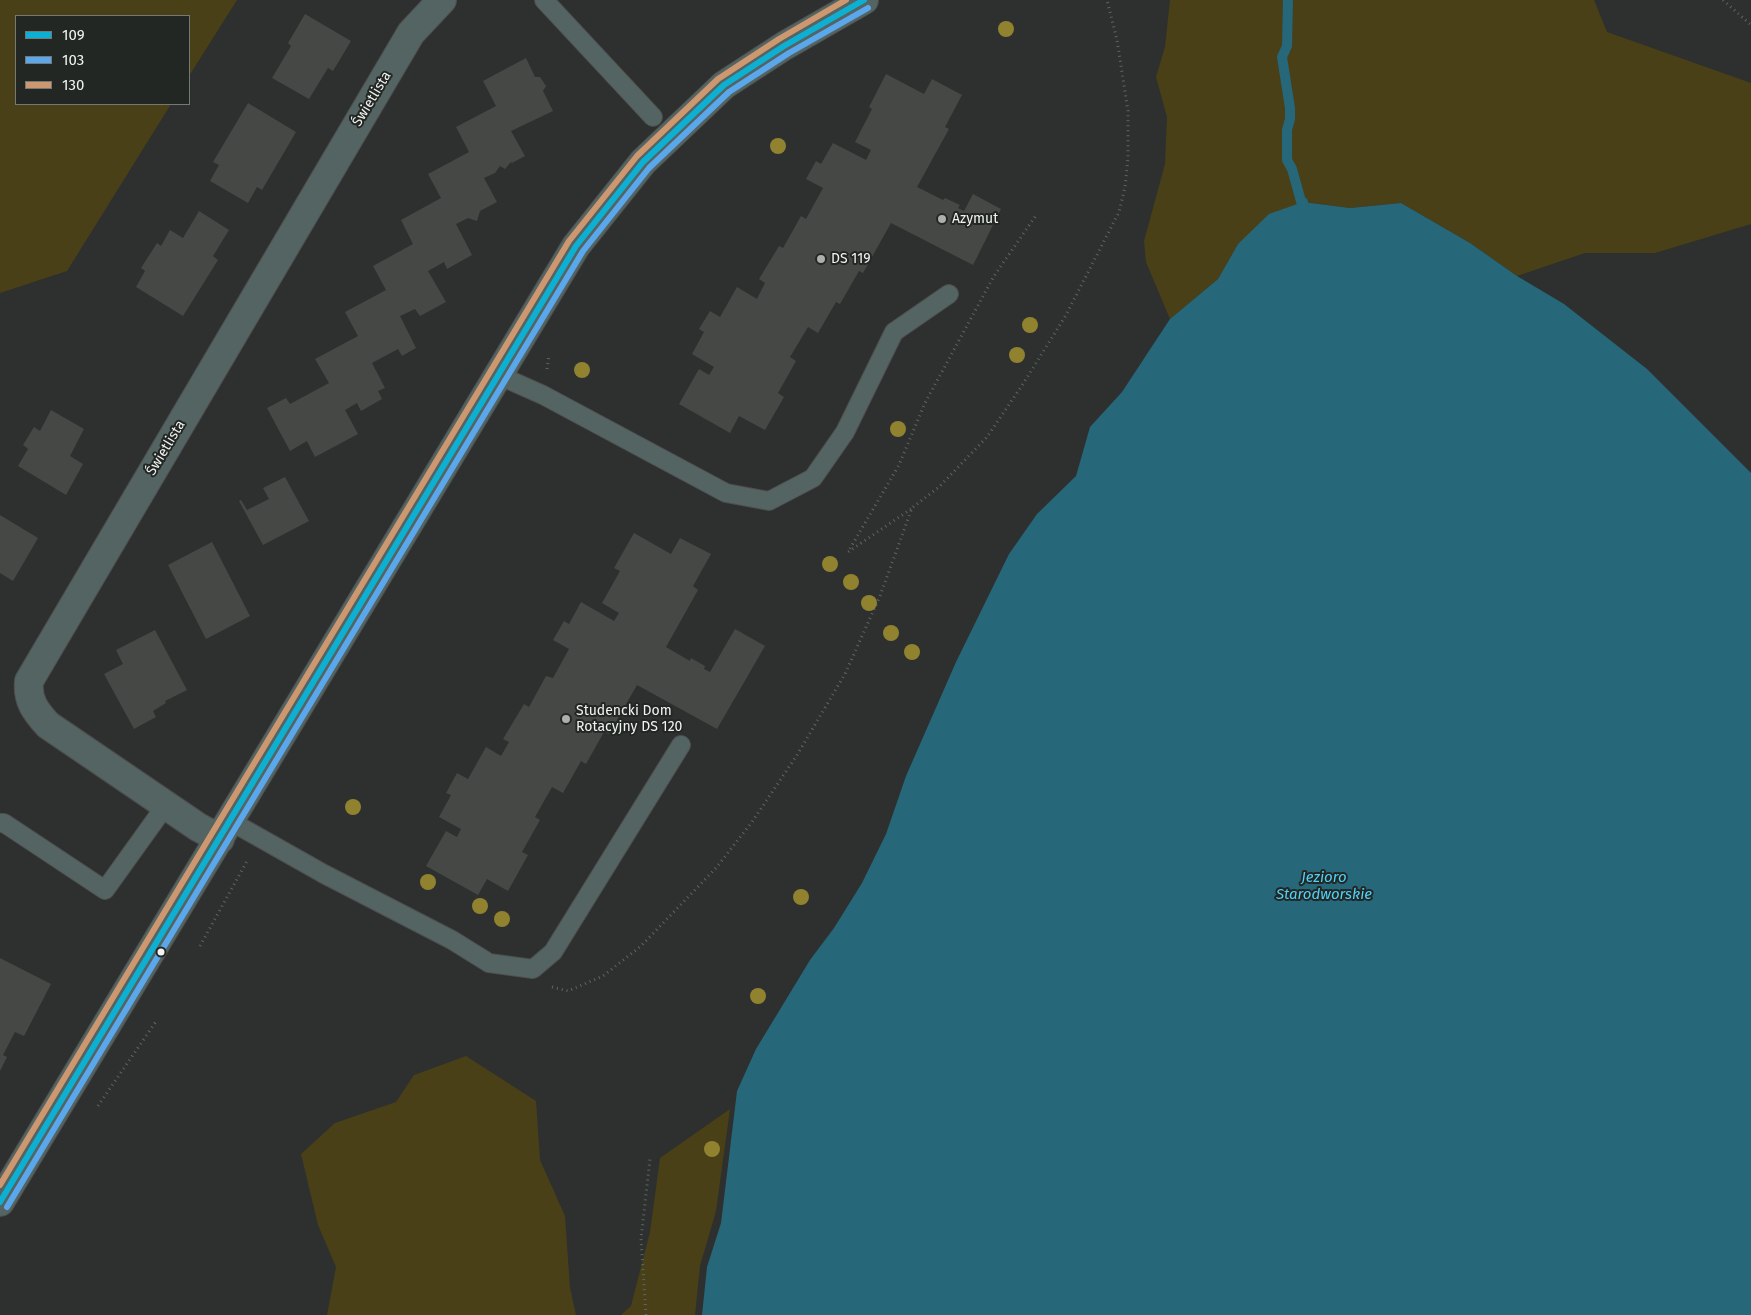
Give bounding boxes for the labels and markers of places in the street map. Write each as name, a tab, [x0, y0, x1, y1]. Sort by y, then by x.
place label: Azymut	[952, 211, 998, 227]
marker: Azymut	[936, 213, 948, 225]
place label: DS 119	[831, 251, 871, 267]
marker: DS 119	[815, 253, 827, 265]
place label: Studencki Dom Rotacyjny DS 120	[576, 703, 682, 736]
marker: Studencki Dom Rotacyjny DS 120	[560, 713, 572, 725]
unlabelled marker	[156, 947, 166, 957]

